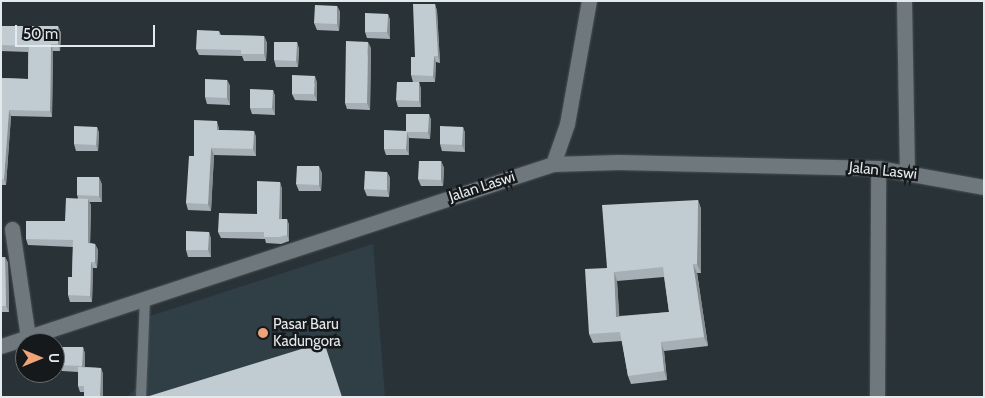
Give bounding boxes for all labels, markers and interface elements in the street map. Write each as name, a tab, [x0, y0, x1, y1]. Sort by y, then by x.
scale bar	[18, 15, 158, 47]
text: 50 m	[23, 25, 58, 43]
street label: Jalan Laswi	[848, 158, 918, 184]
street label: Jalan Laswi	[447, 168, 517, 206]
place label: Pasar Baru Kadungora	[273, 315, 341, 350]
marker: Pasar Baru Kadungora	[257, 327, 269, 339]
north arrow	[15, 333, 65, 383]
text: U	[45, 353, 63, 363]

